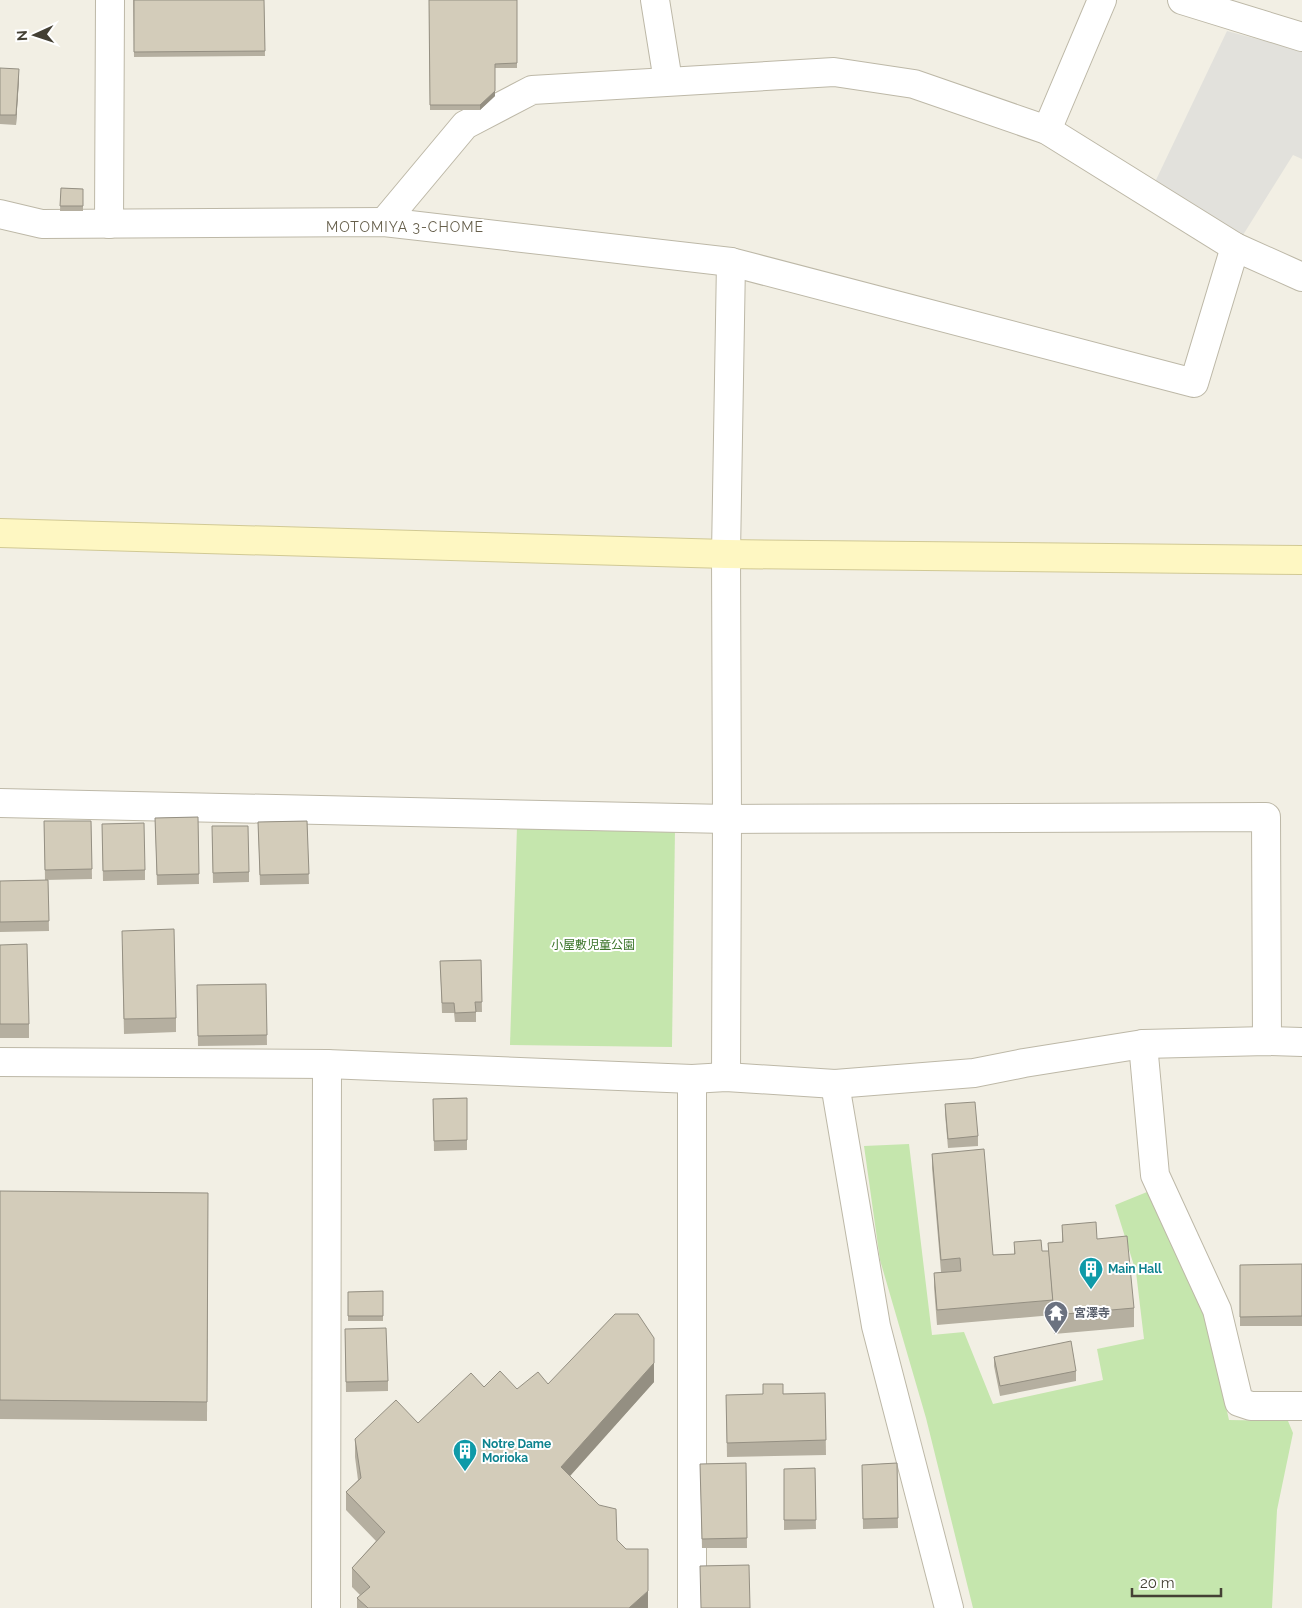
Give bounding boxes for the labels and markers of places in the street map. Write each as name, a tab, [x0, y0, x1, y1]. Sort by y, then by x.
building icon: Main Hall	[1078, 1256, 1104, 1290]
place label: Main Hall	[1108, 1262, 1162, 1276]
temple icon: 宮澤寺	[1043, 1300, 1069, 1334]
place label: 宮澤寺	[1074, 1306, 1110, 1320]
place label: Notre Dame Morioka	[482, 1437, 551, 1465]
building icon: Notre Dame Morioka	[452, 1438, 478, 1472]

